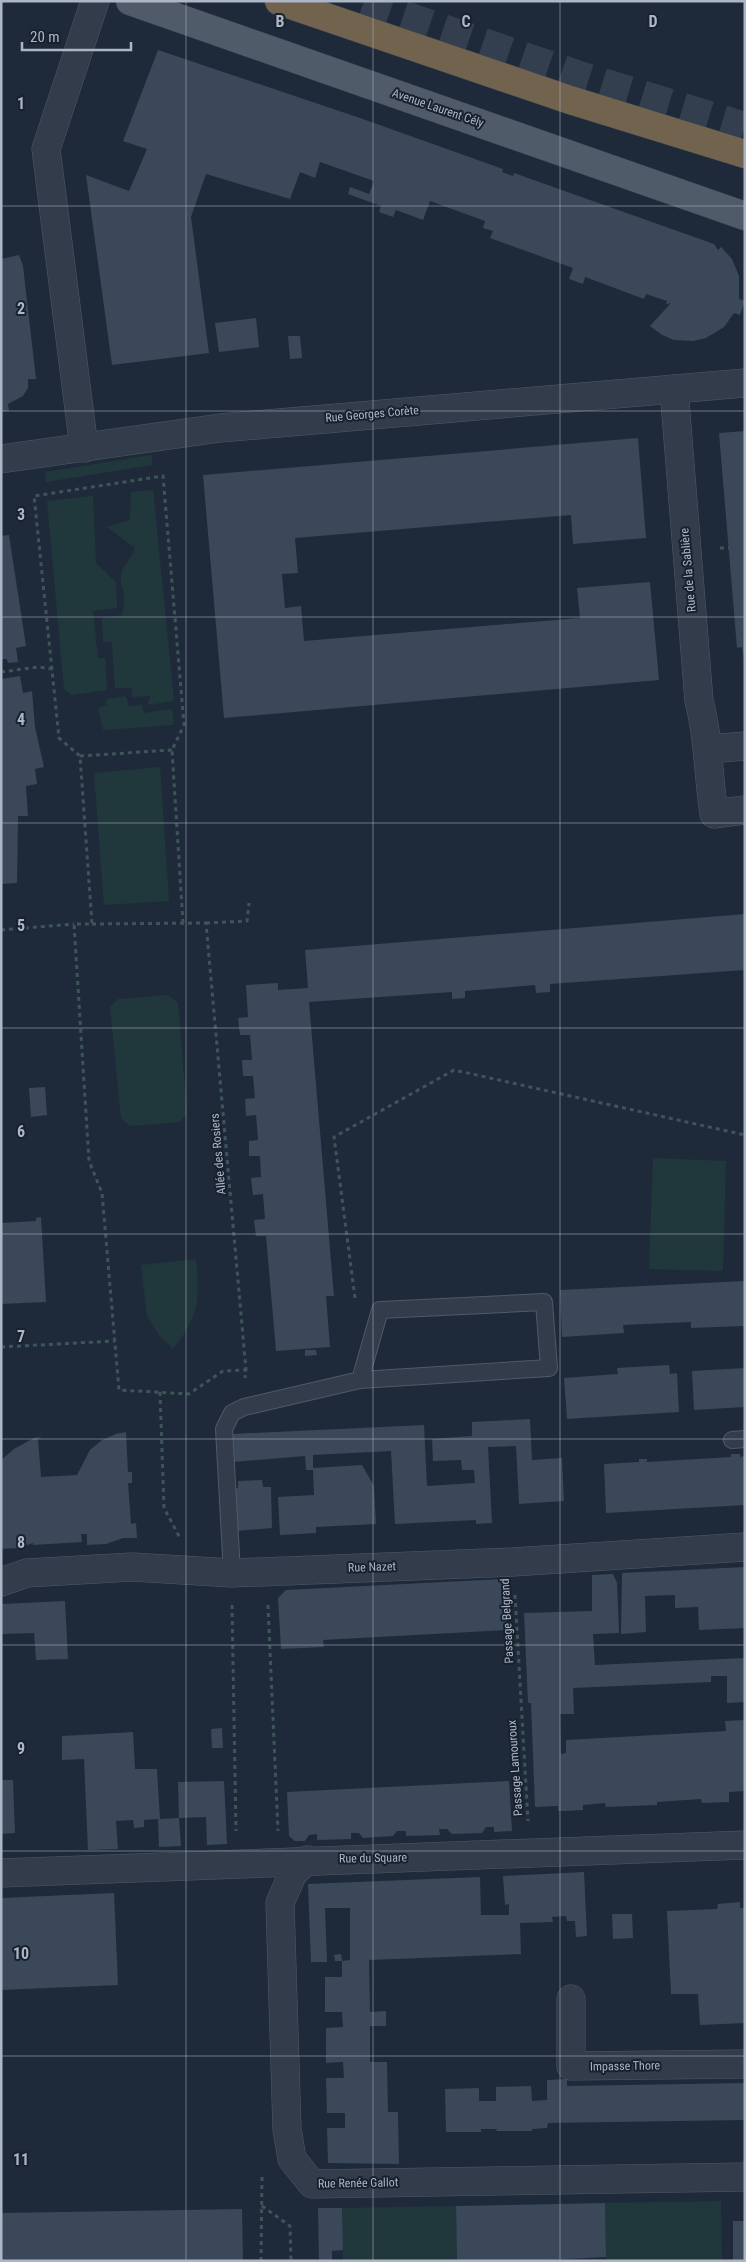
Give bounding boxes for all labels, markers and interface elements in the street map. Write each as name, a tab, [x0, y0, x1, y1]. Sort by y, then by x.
text: B	[276, 12, 285, 31]
text: C	[461, 12, 471, 31]
text: D	[648, 12, 658, 31]
scale bar	[22, 20, 131, 52]
text: 20 m	[30, 28, 60, 46]
street label: Avenue Laurent Cély	[390, 86, 486, 130]
text: 1	[17, 94, 25, 113]
text: 2	[17, 299, 25, 318]
street label: Rue Georges Corète	[325, 403, 420, 425]
text: 3	[17, 505, 25, 524]
street label: Rue de la Sablière	[677, 527, 699, 613]
text: 4	[17, 710, 25, 729]
text: 5	[17, 916, 25, 935]
street label: Allée des Rosiers	[207, 1113, 229, 1195]
text: 6	[17, 1122, 25, 1141]
text: 7	[17, 1327, 25, 1346]
text: 8	[17, 1533, 25, 1552]
street label: Rue Nazet	[348, 1559, 397, 1575]
street label: Passage Belgrand	[498, 1578, 516, 1664]
street label: Passage Lamouroux	[505, 1719, 525, 1817]
text: 9	[17, 1739, 25, 1758]
street label: Rue du Square	[339, 1850, 407, 1866]
text: 10	[13, 1944, 29, 1963]
street label: Impasse Thore	[590, 2058, 661, 2074]
text: 11	[13, 2150, 29, 2169]
street label: Rue Renée Gallot	[318, 2175, 399, 2191]

